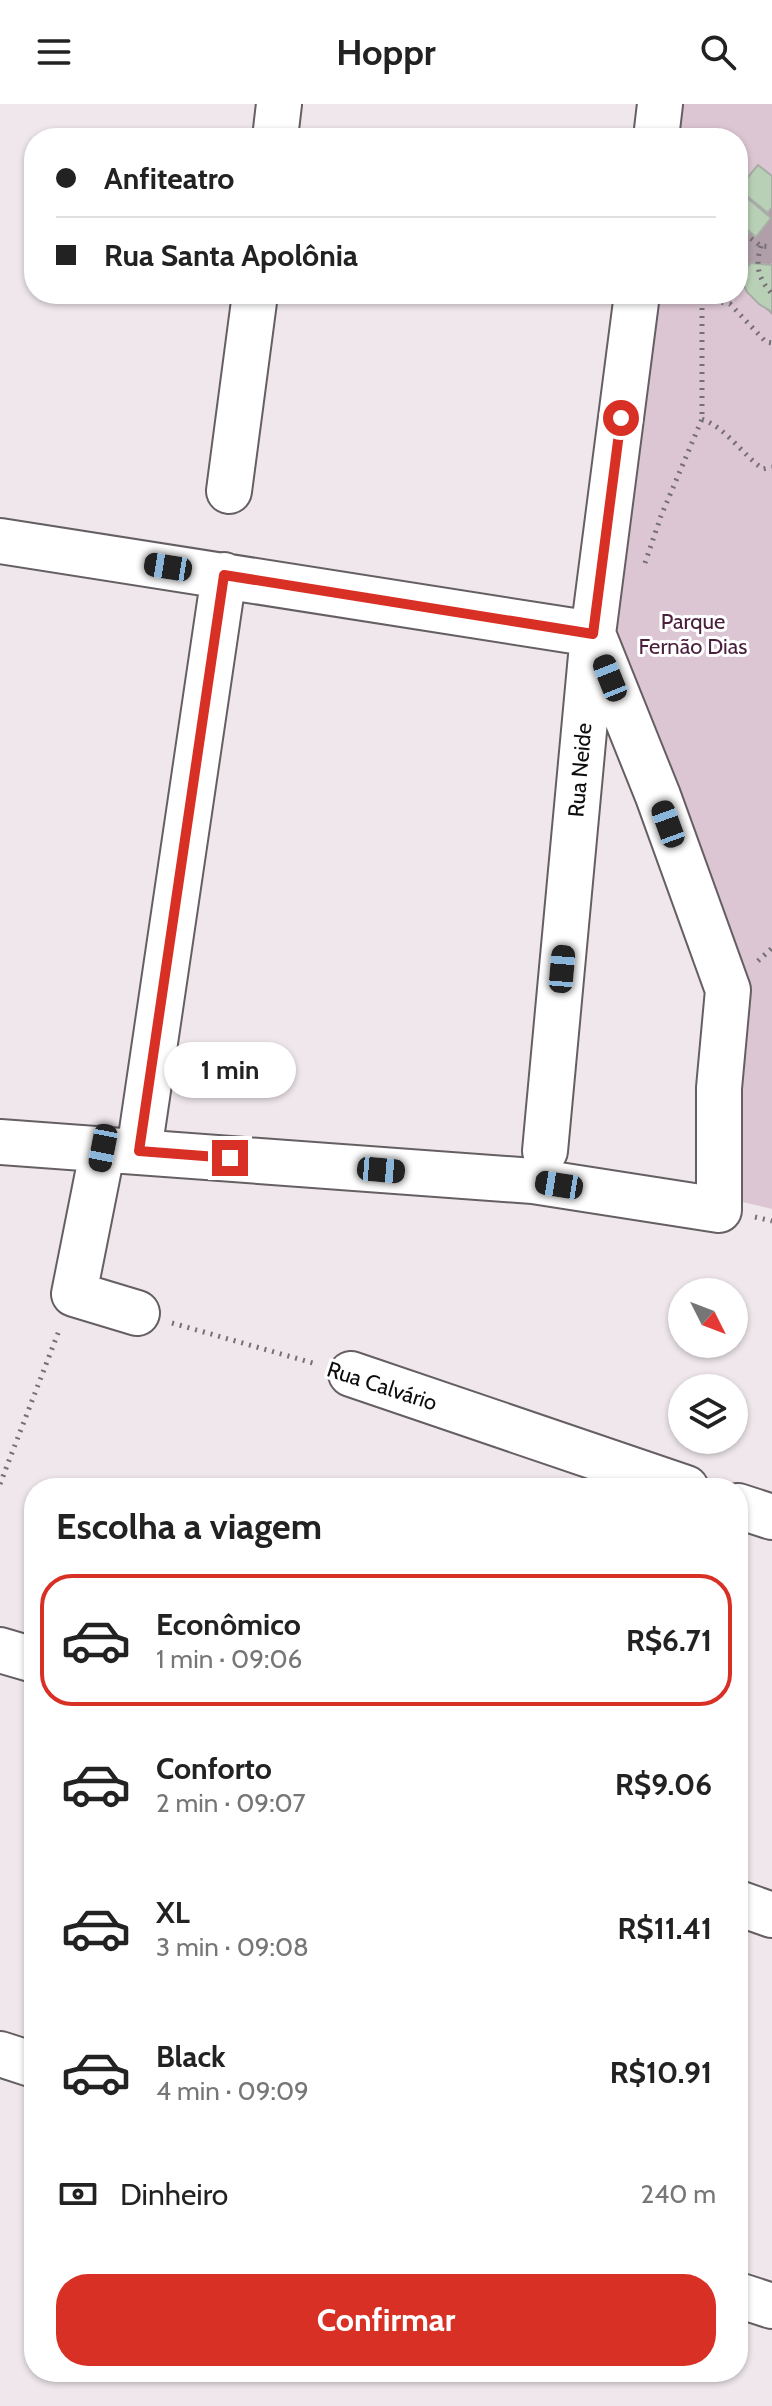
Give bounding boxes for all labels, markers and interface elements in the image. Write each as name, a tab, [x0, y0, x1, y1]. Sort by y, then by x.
icon: menu	[32, 30, 76, 74]
text: Hoppr	[336, 30, 436, 74]
icon: search	[696, 30, 740, 74]
text: Anfiteatro	[104, 160, 234, 197]
text: Rua Santa Apolônia	[104, 237, 358, 274]
route start	[603, 400, 639, 436]
car	[142, 551, 194, 583]
park label: Parque Fernão Dias	[639, 608, 747, 660]
car	[590, 651, 630, 705]
street label: Rua Neide	[562, 722, 598, 818]
car	[649, 797, 687, 851]
car	[548, 944, 576, 994]
callout: 1 min	[164, 1042, 296, 1098]
text: 1 min	[201, 1054, 259, 1086]
car	[87, 1122, 119, 1174]
route end	[212, 1140, 248, 1176]
car	[356, 1156, 406, 1184]
car	[533, 1169, 585, 1201]
north arrow	[668, 1278, 748, 1358]
map controls	[668, 1278, 748, 1454]
street label: Rua Calvário	[324, 1356, 440, 1416]
button: layers	[668, 1374, 748, 1454]
text: Escolha a viagem	[56, 1504, 322, 1548]
icon: car	[60, 1604, 132, 1676]
text: Econômico	[156, 1606, 301, 1643]
text: R$6.71	[626, 1622, 712, 1659]
text: 1 min · 09:06	[156, 1643, 302, 1675]
icon: car	[60, 1748, 132, 1820]
text: Conforto	[156, 1750, 272, 1787]
text: R$9.06	[615, 1766, 712, 1803]
text: 2 min · 09:07	[156, 1787, 305, 1819]
icon: car	[60, 1892, 132, 1964]
text: XL	[156, 1894, 190, 1931]
text: R$11.41	[618, 1910, 712, 1947]
text: 3 min · 09:08	[156, 1931, 309, 1963]
icon: car	[60, 2036, 132, 2108]
text: Black	[156, 2038, 226, 2075]
text: R$10.91	[610, 2054, 712, 2091]
text: 4 min · 09:09	[156, 2075, 309, 2107]
icon: cash	[56, 2172, 100, 2216]
text: Dinheiro	[120, 2176, 228, 2213]
text: 240 m	[641, 2178, 716, 2210]
button: Confirmar	[56, 2274, 716, 2366]

